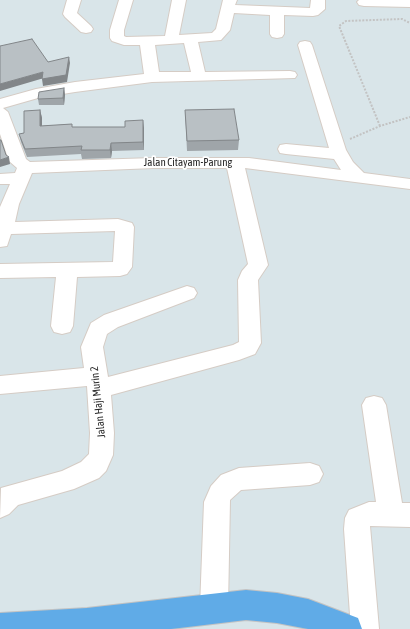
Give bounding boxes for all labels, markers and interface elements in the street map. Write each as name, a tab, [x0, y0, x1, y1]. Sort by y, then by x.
street label: Jalan Citayam-Parung	[144, 156, 232, 170]
street label: Jalan Haji Murin 2	[88, 365, 108, 439]

